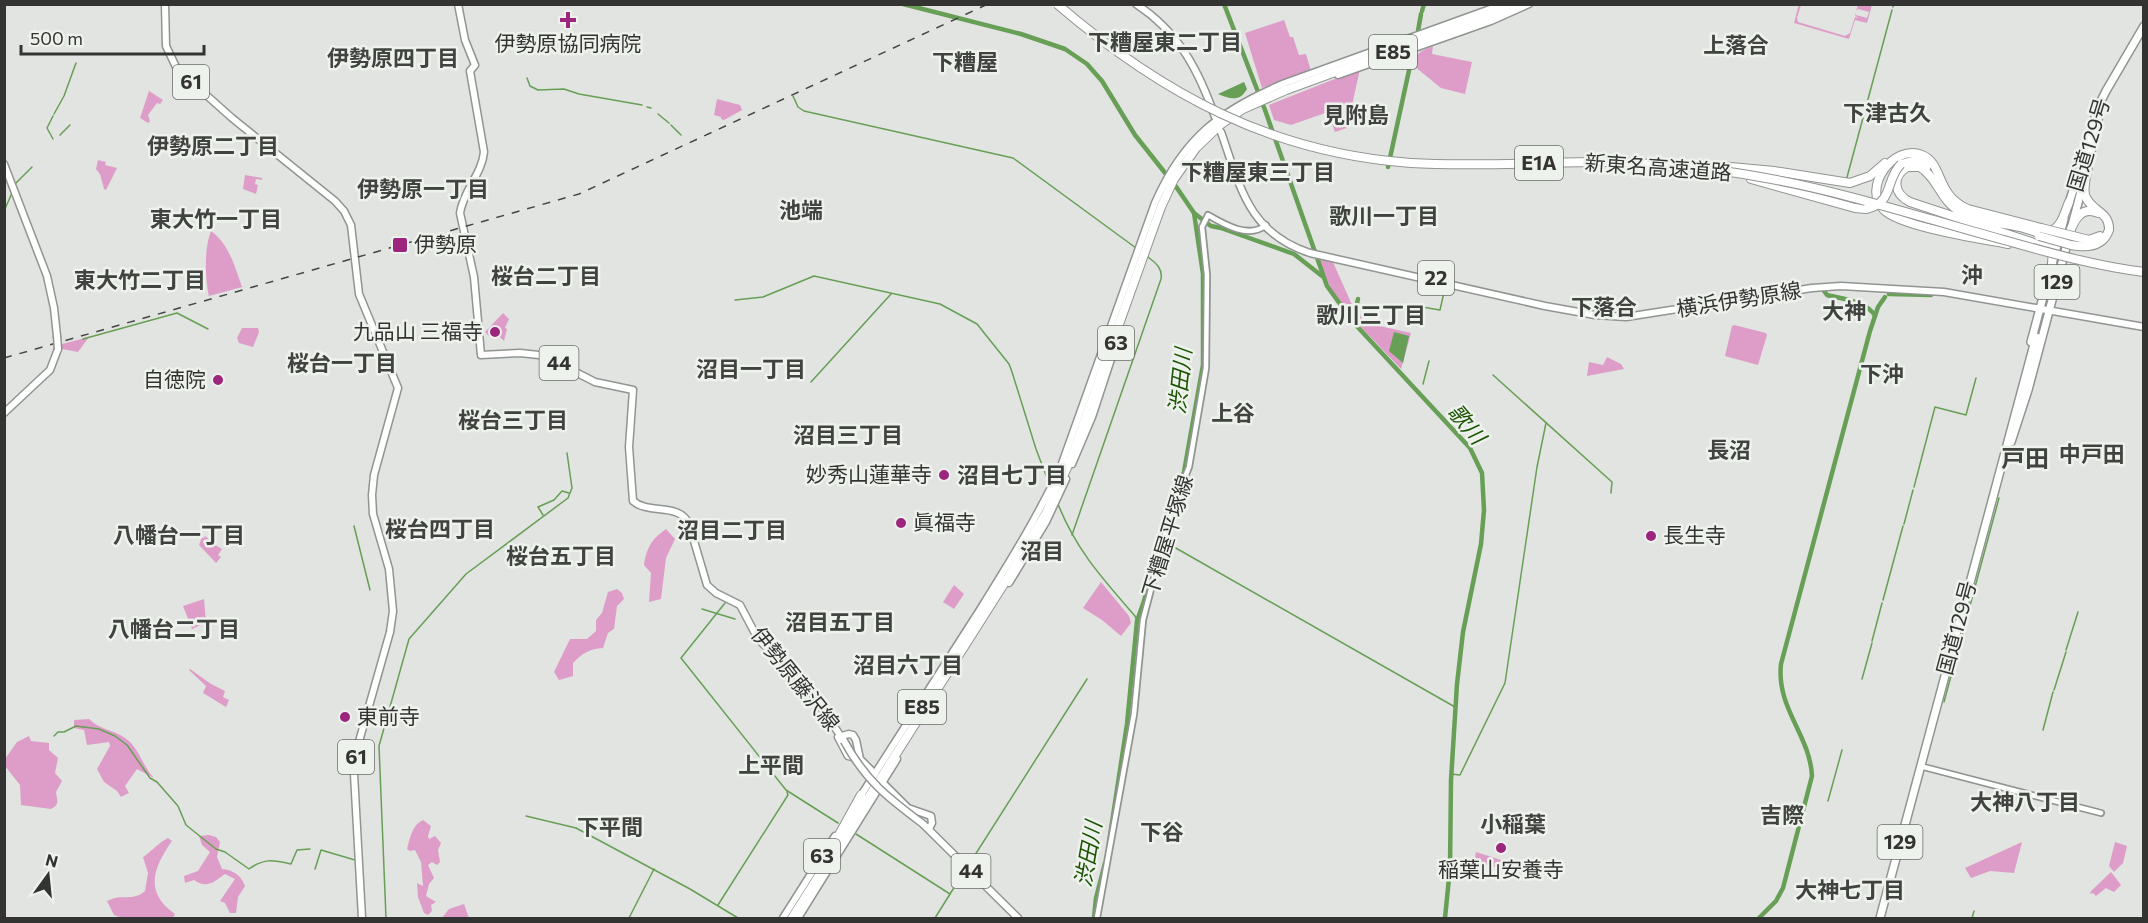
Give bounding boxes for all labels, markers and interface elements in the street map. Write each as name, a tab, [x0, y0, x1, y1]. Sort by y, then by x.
marker: 伊勢原協同病院	[559, 11, 577, 29]
scale bar	[21, 18, 204, 56]
text: 500 m	[30, 27, 83, 49]
district label: 下糟屋東二丁目	[1088, 28, 1242, 55]
place label: 伊勢原協同病院	[495, 30, 642, 55]
district label: 上落合	[1703, 31, 1769, 58]
road number: E85	[1369, 35, 1417, 69]
district label: 伊勢原四丁目	[327, 44, 459, 71]
district label: 下糟屋	[932, 48, 998, 75]
road number: 61	[173, 65, 209, 99]
street label: 国道129号	[2062, 95, 2114, 194]
district label: 下津古久	[1843, 99, 1931, 126]
district label: 見附島	[1323, 101, 1389, 128]
district label: 伊勢原二丁目	[147, 132, 279, 159]
road number: E1A	[1515, 146, 1563, 180]
street label: 新東名高速道路	[1584, 149, 1732, 184]
district label: 下糟屋東三丁目	[1181, 158, 1335, 185]
district label: 伊勢原一丁目	[357, 175, 489, 202]
district label: 池端	[779, 196, 823, 223]
district label: 歌川一丁目	[1329, 202, 1439, 229]
district label: 東大竹一丁目	[150, 205, 282, 232]
place label: 伊勢原	[414, 231, 477, 256]
marker: 伊勢原	[391, 236, 409, 254]
road number: 22	[1418, 261, 1454, 295]
district label: 沖	[1961, 261, 1983, 288]
district label: 桜台二丁目	[491, 262, 601, 289]
road number: 129	[2034, 265, 2080, 299]
district label: 東大竹二丁目	[74, 266, 206, 293]
street label: 横浜伊勢原線	[1675, 276, 1803, 321]
district label: 下落合	[1571, 293, 1637, 320]
district label: 大神	[1822, 297, 1866, 324]
district label: 歌川三丁目	[1316, 301, 1426, 328]
place label: 九品山 三福寺	[353, 318, 483, 343]
marker: 九品山 三福寺	[488, 325, 502, 339]
road number: 63	[1098, 326, 1134, 360]
water label: 渋田川	[1163, 345, 1197, 415]
road number: 44	[540, 346, 578, 380]
district label: 桜台一丁目	[287, 349, 397, 376]
district label: 沼目一丁目	[696, 355, 806, 382]
district label: 下沖	[1860, 360, 1904, 387]
place label: 自徳院	[143, 366, 206, 391]
marker: 自徳院	[211, 373, 225, 387]
water label: 歌川	[1443, 398, 1493, 451]
district label: 上谷	[1211, 399, 1255, 426]
district label: 桜台三丁目	[458, 406, 568, 433]
district label: 沼目三丁目	[793, 421, 903, 448]
district label: 長沼	[1707, 436, 1751, 463]
district label: 中戸田	[2059, 440, 2125, 467]
district label: 戸田	[2001, 443, 2049, 472]
place label: 妙秀山蓮華寺	[806, 461, 932, 486]
district label: 沼目七丁目	[957, 461, 1067, 488]
marker: 妙秀山蓮華寺	[937, 468, 951, 482]
street label: 下糟屋平塚線	[1136, 472, 1197, 599]
place label: 眞福寺	[913, 509, 976, 534]
district label: 桜台四丁目	[385, 515, 495, 542]
district label: 沼目二丁目	[677, 516, 787, 543]
marker: 眞福寺	[894, 516, 908, 530]
district label: 八幡台一丁目	[113, 521, 245, 548]
place label: 長生寺	[1663, 522, 1726, 547]
marker: 長生寺	[1644, 529, 1658, 543]
district label: 沼目	[1020, 537, 1064, 564]
district label: 桜台五丁目	[506, 542, 616, 569]
street label: 国道129号	[1931, 578, 1980, 677]
district label: 沼目五丁目	[785, 608, 895, 635]
district label: 八幡台二丁目	[108, 615, 240, 642]
street label: 伊勢原藤沢線	[747, 621, 846, 735]
district label: 沼目六丁目	[853, 651, 963, 678]
road number: E85	[898, 690, 946, 724]
place label: 東前寺	[357, 703, 420, 728]
marker: 東前寺	[338, 710, 352, 724]
road number: 61	[338, 740, 374, 774]
district label: 上平間	[738, 751, 804, 778]
district label: 大神八丁目	[1970, 788, 2080, 815]
district label: 吉際	[1760, 801, 1804, 828]
district label: 小稲葉	[1480, 810, 1546, 837]
district label: 下平間	[577, 813, 643, 840]
water label: 渋田川	[1068, 817, 1107, 889]
district label: 下谷	[1140, 818, 1184, 845]
road number: 129	[1878, 825, 1922, 859]
road number: 63	[804, 839, 840, 873]
marker: 稲葉山安養寺	[1494, 841, 1508, 855]
north arrow	[18, 845, 78, 905]
text: N	[44, 849, 60, 871]
road number: 44	[952, 854, 990, 888]
place label: 稲葉山安養寺	[1438, 856, 1564, 881]
district label: 大神七丁目	[1795, 876, 1905, 903]

